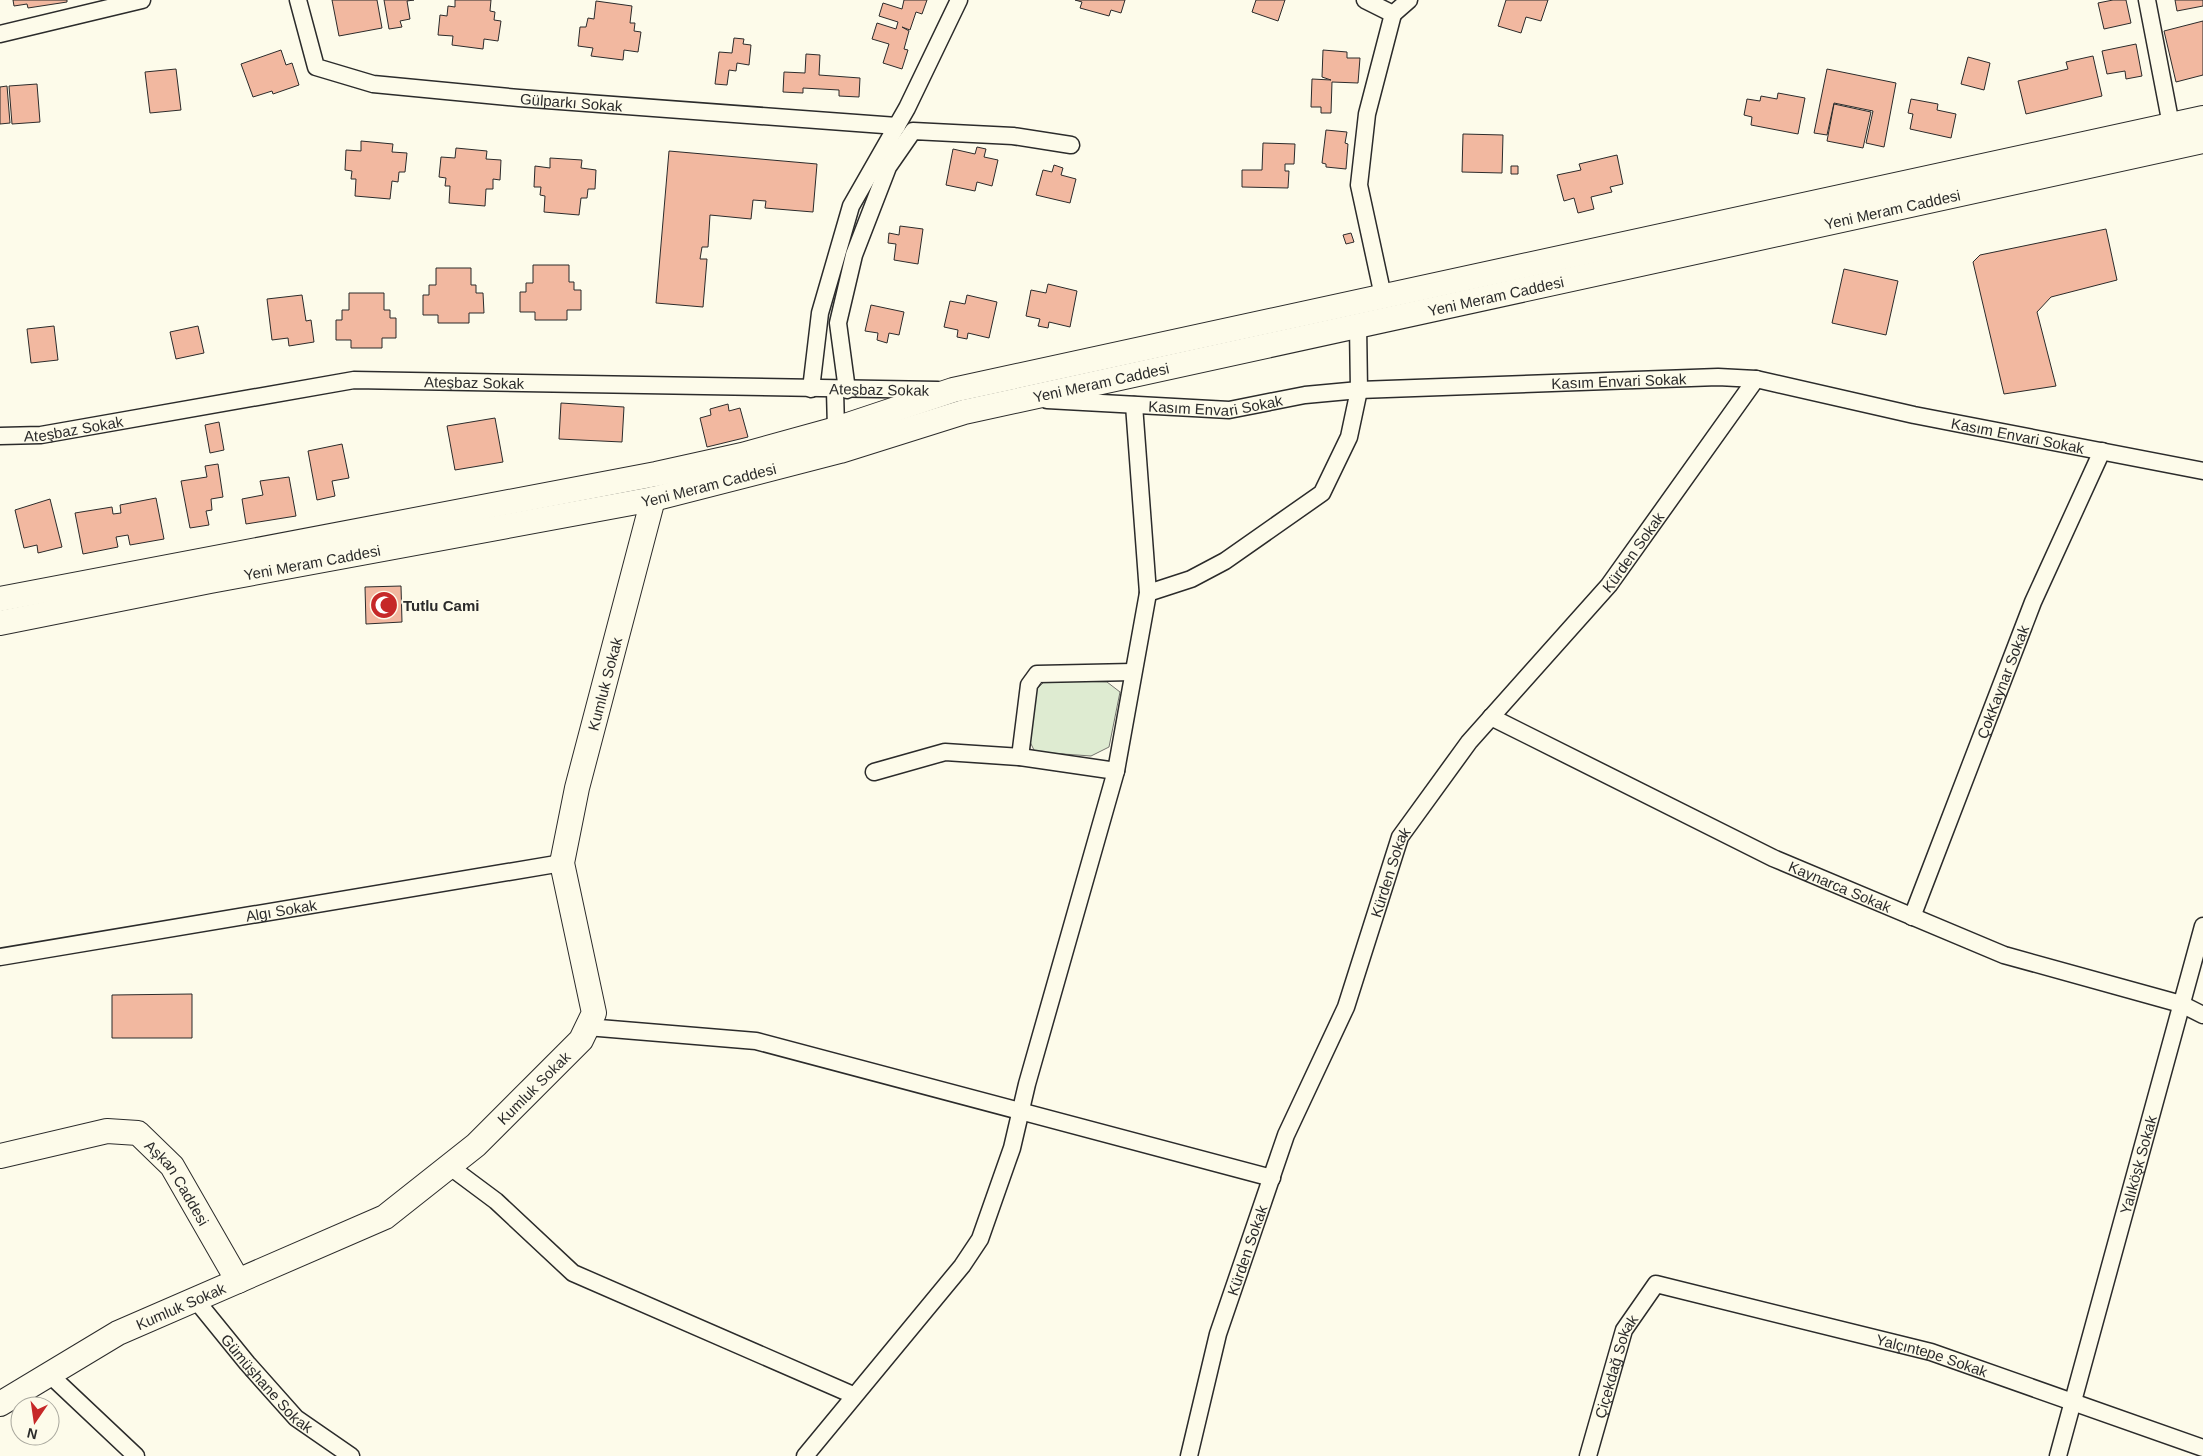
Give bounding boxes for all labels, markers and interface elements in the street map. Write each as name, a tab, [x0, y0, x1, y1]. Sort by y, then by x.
street label: Gülparkı Sokak	[520, 90, 624, 114]
street label: Yeni Meram Caddesi	[1823, 186, 1962, 232]
street label: Yeni Meram Caddesi	[1426, 273, 1565, 319]
street label: Yeni Meram Caddesi	[1031, 359, 1171, 405]
street label: Kasım Envari Sokak	[1551, 370, 1687, 392]
street label: Ateşbaz Sokak	[424, 373, 525, 391]
street label: Ateşbaz Sokak	[829, 380, 930, 398]
street label: Kasım Envari Sokak	[1148, 391, 1284, 419]
street label: Ateşbaz Sokak	[24, 412, 125, 444]
street label: Kasım Envari Sokak	[1950, 414, 2086, 456]
street label: Yeni Meram Caddesi	[640, 459, 778, 510]
street label: Kürden Sokak	[1598, 508, 1667, 595]
street label: Yeni Meram Caddesi	[242, 541, 382, 583]
mosque icon: Tutlu Cami	[369, 590, 399, 620]
place label: Tutlu Cami	[403, 597, 479, 614]
street label: ÇokKaynar Sokak	[1973, 622, 2032, 741]
street label: Kumluk Sokak	[584, 635, 625, 732]
street label: Kürden Sokak	[1367, 823, 1413, 919]
street label: Kaynarca Sokak	[1786, 857, 1894, 915]
street label: Algı Sokak	[244, 896, 318, 924]
street label: Kumluk Sokak	[493, 1047, 574, 1128]
street label: Yalıköşk Sokak	[2116, 1113, 2159, 1216]
street label: Aşkan Caddesi	[142, 1136, 213, 1228]
street label: Kürden Sokak	[1223, 1202, 1270, 1298]
street label: Kumluk Sokak	[133, 1279, 228, 1333]
street label: Çiçekdağ Sokak	[1591, 1311, 1641, 1420]
street label: Gümüşhane Sokak	[218, 1330, 317, 1436]
street label: Yalçıntepe Sokak	[1874, 1330, 1990, 1380]
north arrow	[10, 1396, 60, 1446]
text: N	[25, 1425, 39, 1443]

